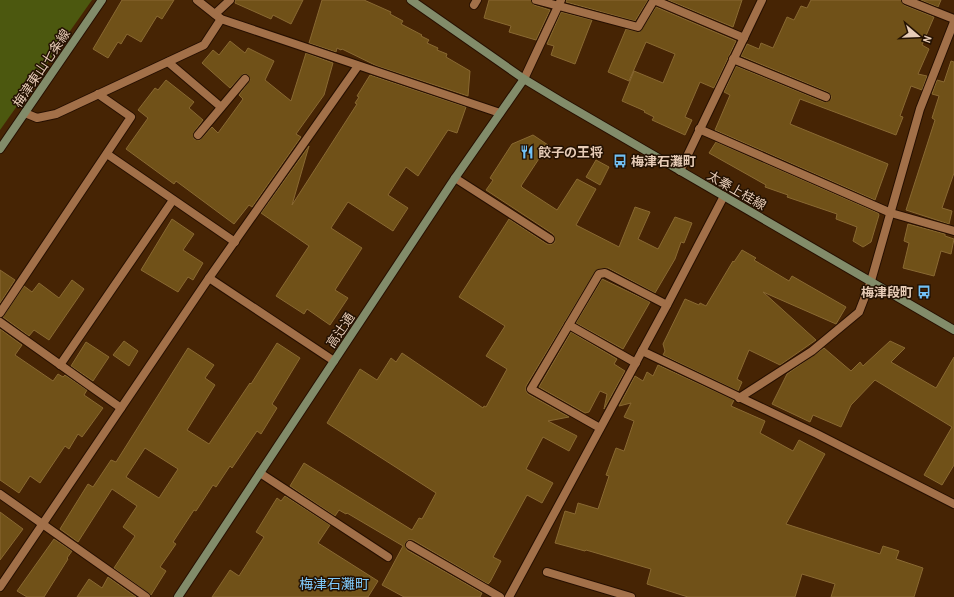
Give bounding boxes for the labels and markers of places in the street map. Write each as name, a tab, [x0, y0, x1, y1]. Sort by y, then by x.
restaurant icon: 餃子の王将	[519, 144, 535, 160]
place label: 餃子の王将	[538, 144, 603, 161]
bus stop icon: 梅津石灘町	[612, 153, 628, 169]
place label: 梅津石灘町	[631, 153, 696, 170]
place label: 梅津段町	[861, 284, 913, 301]
bus stop icon: 梅津段町	[916, 284, 932, 300]

